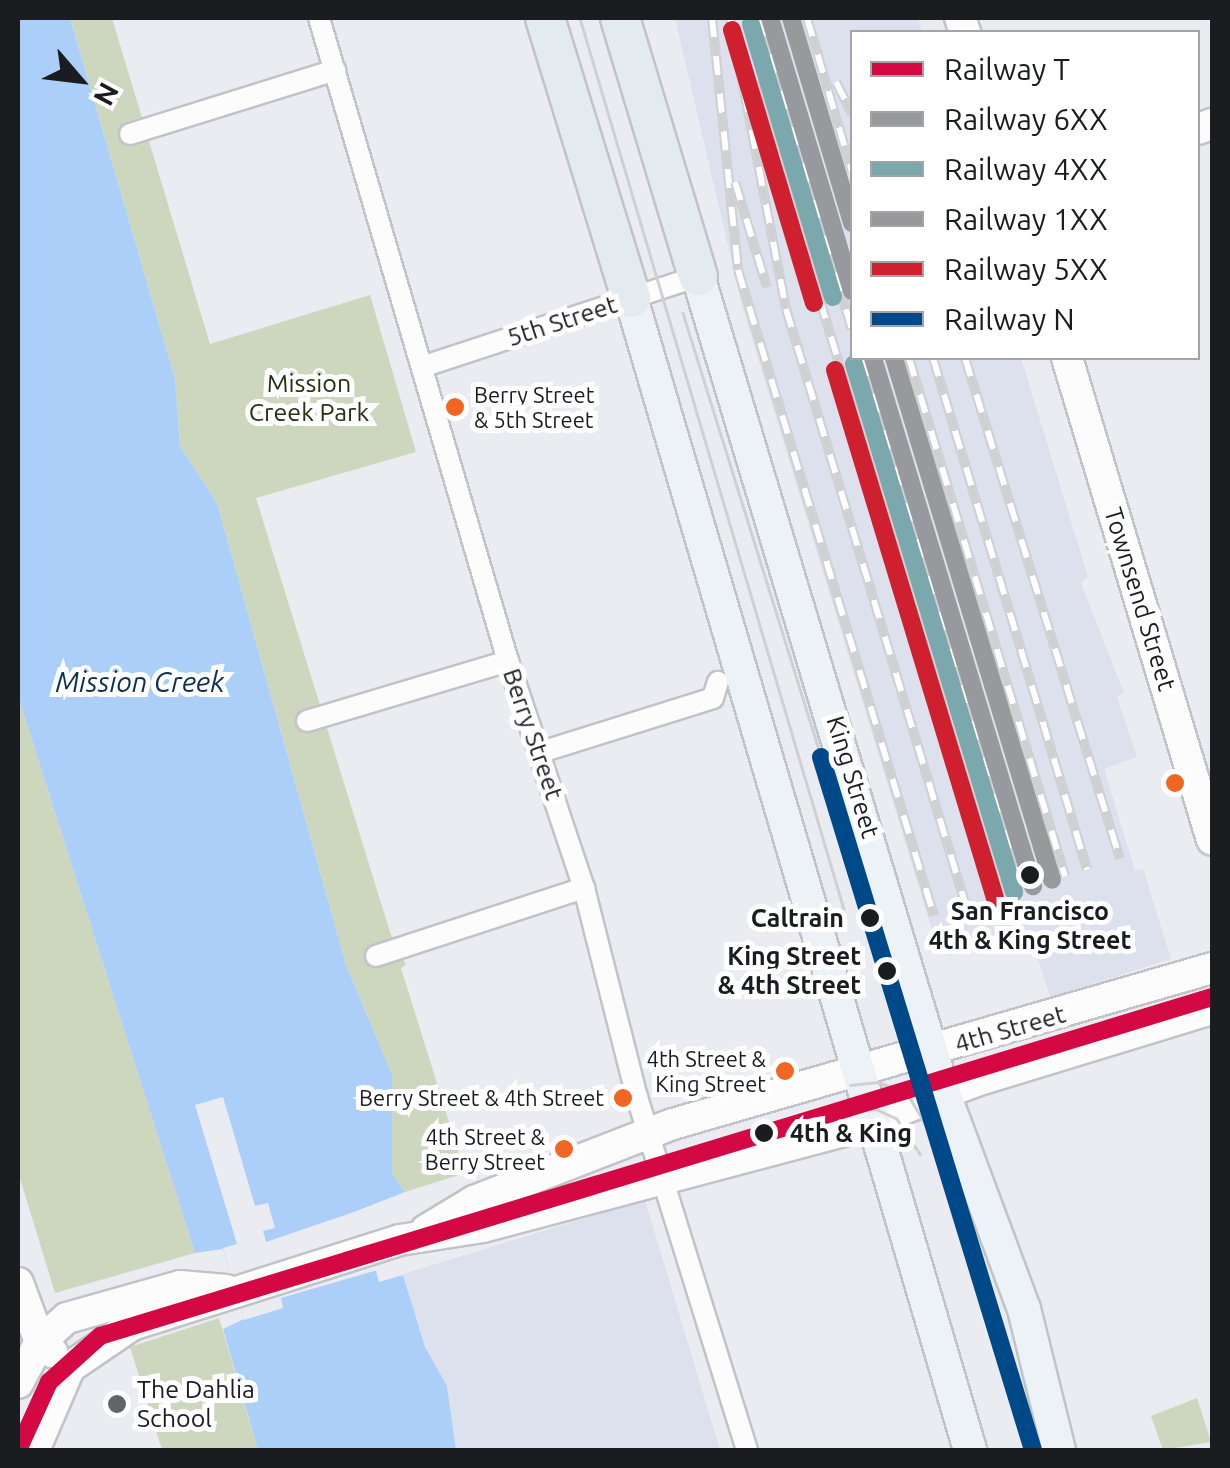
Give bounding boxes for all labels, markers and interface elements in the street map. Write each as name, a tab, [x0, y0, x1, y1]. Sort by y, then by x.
north arrow	[30, 30, 130, 130]
legend	[850, 30, 1200, 360]
text: Railway T	[944, 52, 1070, 86]
text: N	[88, 78, 126, 111]
text: Railway 6XX	[944, 102, 1108, 136]
text: Railway 4XX	[944, 152, 1108, 186]
text: Railway 1XX	[944, 202, 1108, 236]
text: Railway 5XX	[944, 252, 1108, 286]
street label: 5th Street	[503, 289, 621, 353]
text: Railway N	[944, 302, 1075, 336]
park label: Mission Creek Park	[249, 369, 369, 428]
place label: Berry Street & 5th Street	[474, 381, 594, 432]
marker: Berry Street & 5th Street	[445, 397, 465, 417]
street label: Townsend Street	[1098, 504, 1182, 694]
street label: Berry Street	[497, 664, 569, 804]
water label: Mission Creek	[55, 665, 225, 699]
street label: King Street	[820, 712, 886, 842]
unlabelled marker	[1165, 773, 1185, 793]
marker: San Francisco 4th & King Street	[1013, 858, 1047, 892]
place label: San Francisco 4th & King Street	[929, 897, 1131, 956]
marker: Caltrain	[853, 901, 887, 935]
place label: Caltrain	[751, 903, 844, 933]
place label: King Street & 4th Street	[718, 942, 861, 1001]
marker: King Street & 4th Street	[870, 954, 904, 988]
street label: 4th Street	[951, 999, 1069, 1059]
place label: 4th Street & King Street	[646, 1045, 766, 1096]
marker: 4th Street & King Street	[775, 1061, 795, 1081]
place label: Berry Street & 4th Street	[359, 1085, 604, 1111]
marker: Berry Street & 4th Street	[613, 1088, 633, 1108]
marker: 4th & King	[747, 1116, 781, 1150]
place label: 4th & King	[790, 1118, 912, 1148]
place label: 4th Street & Berry Street	[425, 1123, 545, 1174]
marker: 4th Street & Berry Street	[554, 1139, 574, 1159]
place label: The Dahlia School	[137, 1375, 255, 1434]
marker: The Dahlia School	[106, 1393, 128, 1415]

